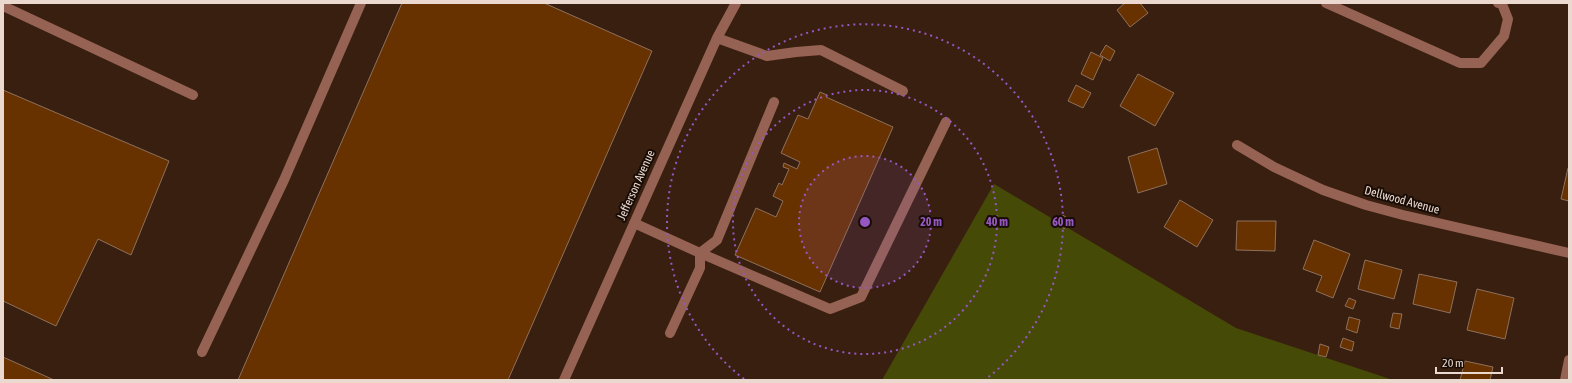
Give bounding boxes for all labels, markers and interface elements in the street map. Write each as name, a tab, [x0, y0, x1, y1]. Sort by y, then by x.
street label: Jefferson Avenue	[614, 148, 658, 222]
street label: Dellwood Avenue	[1363, 183, 1441, 217]
centre of rings	[858, 215, 872, 229]
text: 20 m	[920, 215, 942, 229]
text: 40 m	[985, 215, 1008, 229]
text: 60 m	[1052, 215, 1074, 229]
scale bar	[1436, 349, 1502, 375]
text: 20 m	[1442, 356, 1464, 370]

